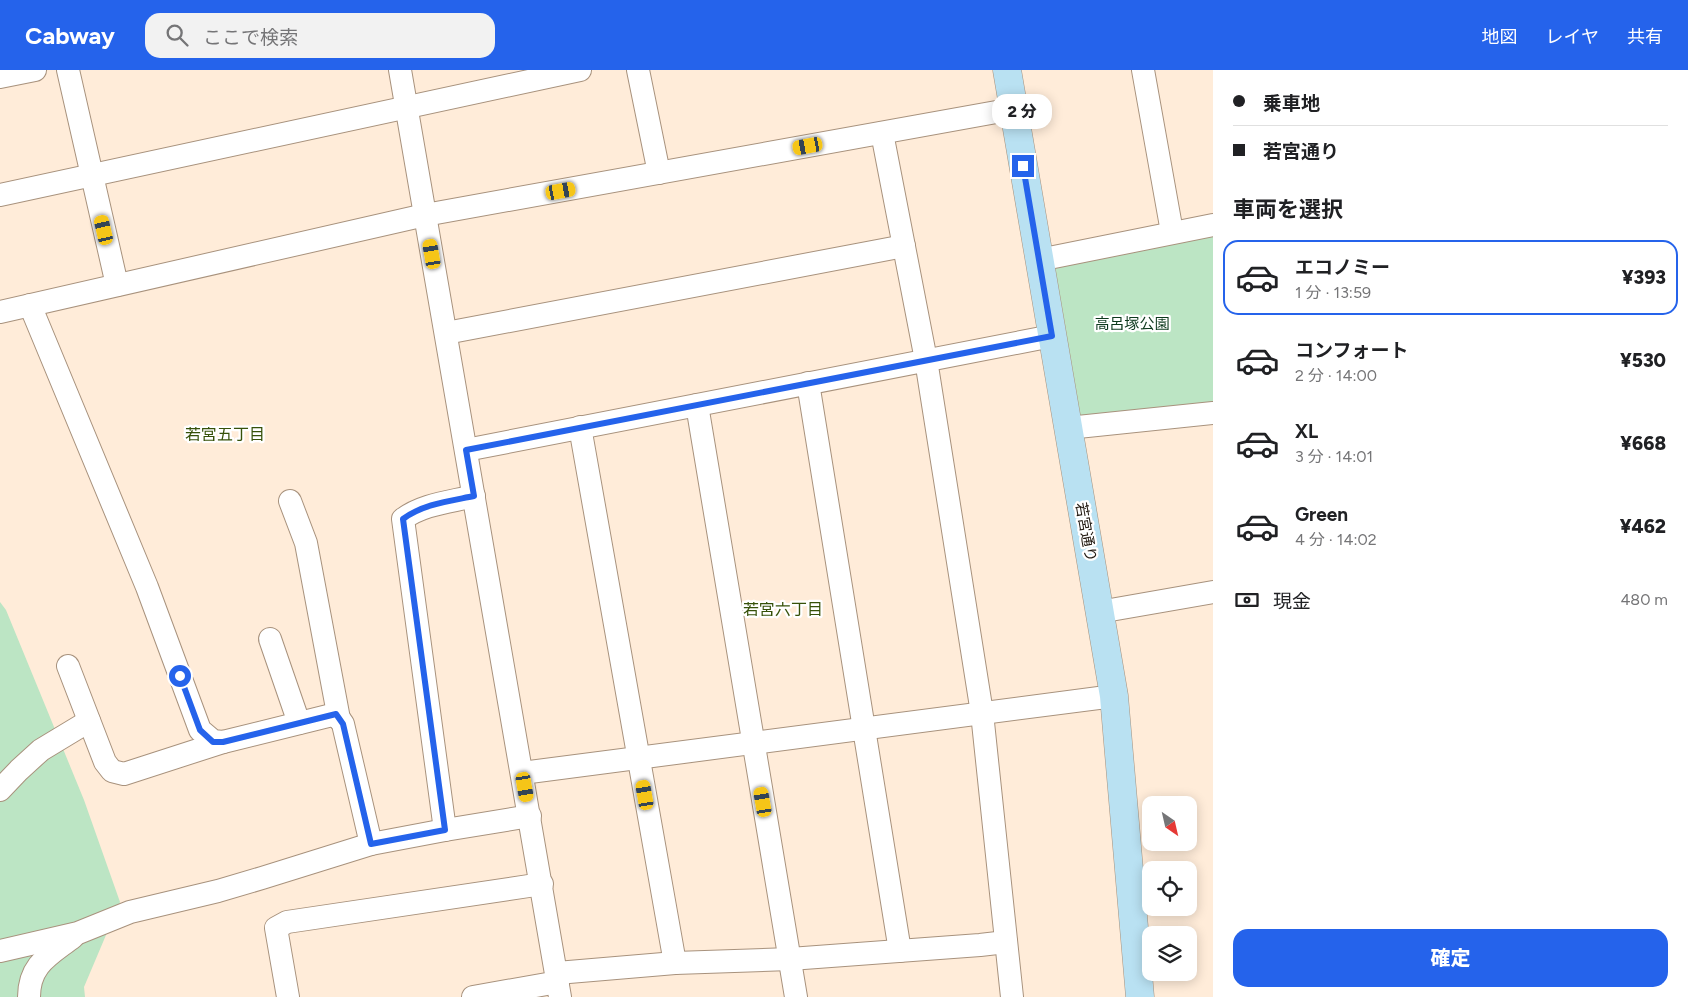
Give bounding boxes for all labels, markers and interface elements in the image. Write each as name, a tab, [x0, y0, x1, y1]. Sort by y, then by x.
search box	[145, 13, 495, 58]
text: Cabway	[25, 21, 115, 50]
icon: search	[163, 21, 191, 49]
text: ここで検索	[203, 26, 298, 49]
text: 地図	[1482, 26, 1518, 48]
text: レイヤ	[1546, 26, 1599, 48]
text: 共有	[1627, 26, 1663, 48]
text: 乗車地	[1263, 92, 1320, 115]
callout: 2 分	[993, 93, 1053, 128]
text: 2 分	[1007, 102, 1037, 121]
car	[791, 136, 824, 156]
text: 若宮通り	[1263, 140, 1339, 163]
route end	[1012, 155, 1034, 177]
car	[544, 181, 577, 201]
text: 車両を選択	[1233, 196, 1343, 223]
car	[93, 214, 114, 246]
car	[422, 238, 441, 270]
icon: car	[1235, 255, 1280, 300]
text: エコノミー	[1295, 256, 1390, 279]
text: ¥393	[1622, 266, 1666, 289]
text: 1 分 · 13:59	[1295, 283, 1371, 302]
park label: 高呂塚公園	[1094, 315, 1170, 333]
icon: car	[1235, 338, 1280, 383]
text: コンフォート	[1295, 339, 1408, 362]
text: ¥530	[1620, 349, 1666, 372]
text: 2 分 · 14:00	[1295, 366, 1377, 385]
text: XL	[1295, 420, 1318, 443]
icon: car	[1235, 421, 1280, 466]
district label: 若宮五丁目	[185, 425, 265, 444]
text: ¥668	[1620, 432, 1666, 455]
text: 3 分 · 14:01	[1295, 447, 1373, 466]
street label: 若宮通り	[1072, 501, 1100, 563]
text: Green	[1295, 503, 1348, 526]
icon: car	[1235, 504, 1280, 549]
text: ¥462	[1620, 515, 1666, 538]
text: 4 分 · 14:02	[1295, 530, 1377, 549]
icon: cash	[1233, 586, 1261, 614]
text: 現金	[1273, 590, 1311, 613]
text: 480 m	[1620, 590, 1668, 609]
district label: 若宮六丁目	[743, 600, 823, 619]
route start	[169, 665, 191, 687]
car	[515, 771, 534, 803]
car	[635, 779, 654, 811]
car	[753, 786, 772, 818]
north arrow	[1142, 796, 1198, 851]
map controls	[1142, 796, 1197, 981]
button: locate	[1142, 861, 1197, 916]
button: layers	[1142, 926, 1197, 981]
button: 確定	[1233, 929, 1668, 987]

